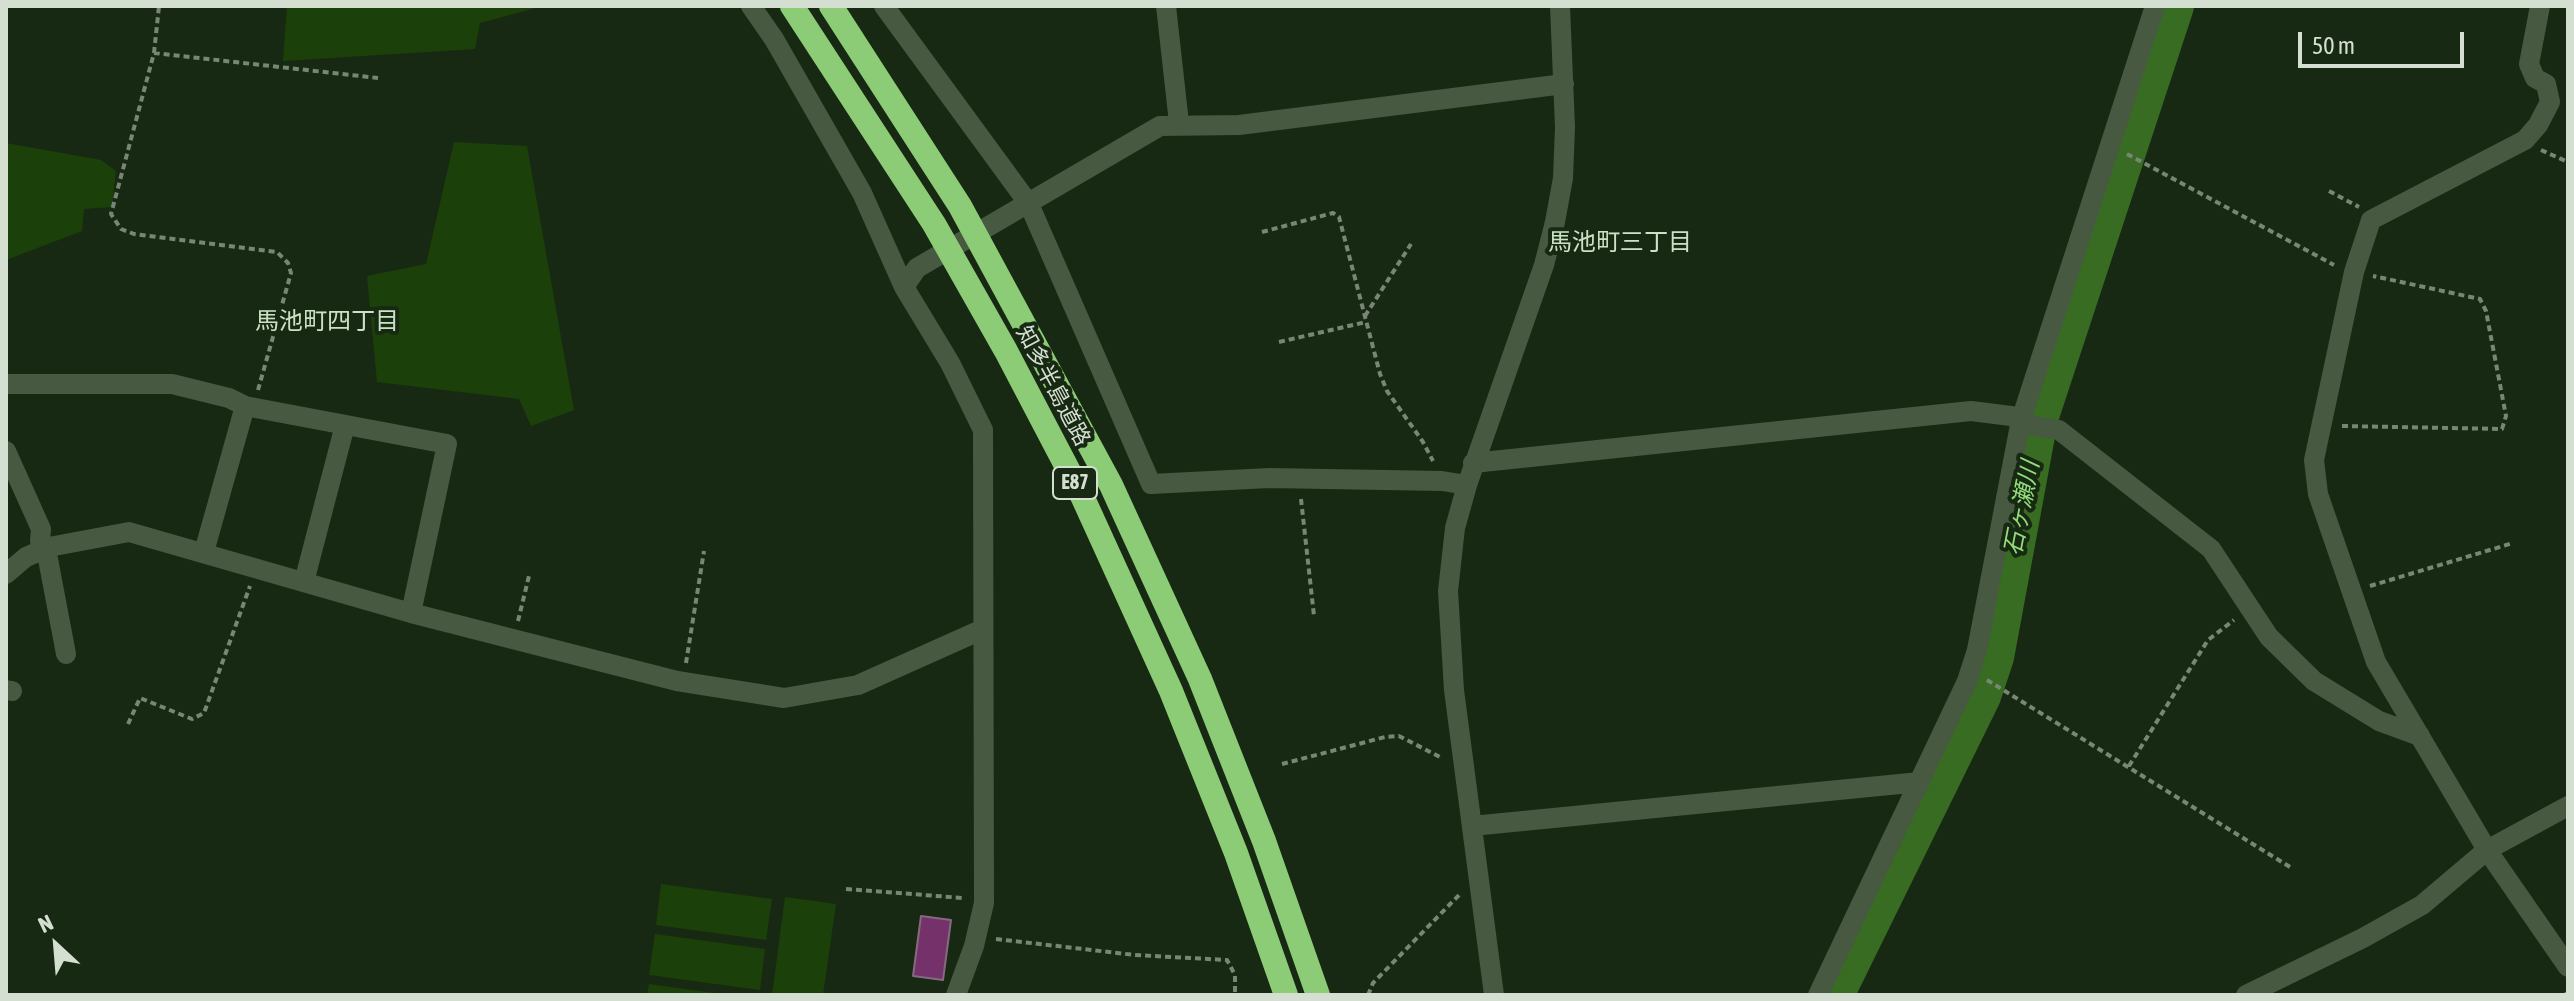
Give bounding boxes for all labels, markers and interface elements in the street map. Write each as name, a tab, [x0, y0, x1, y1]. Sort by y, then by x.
scale bar	[2302, 16, 2468, 66]
text: 50 m	[2312, 32, 2355, 59]
district label: 馬池町三丁目	[1548, 228, 1692, 256]
district label: 馬池町四丁目	[255, 307, 399, 335]
street label: 知多半島道路	[1010, 322, 1096, 450]
water label: 石ヶ瀬川	[1999, 458, 2045, 558]
road number: E87	[1053, 467, 1097, 499]
north arrow	[16, 905, 96, 985]
text: N	[34, 909, 57, 938]

